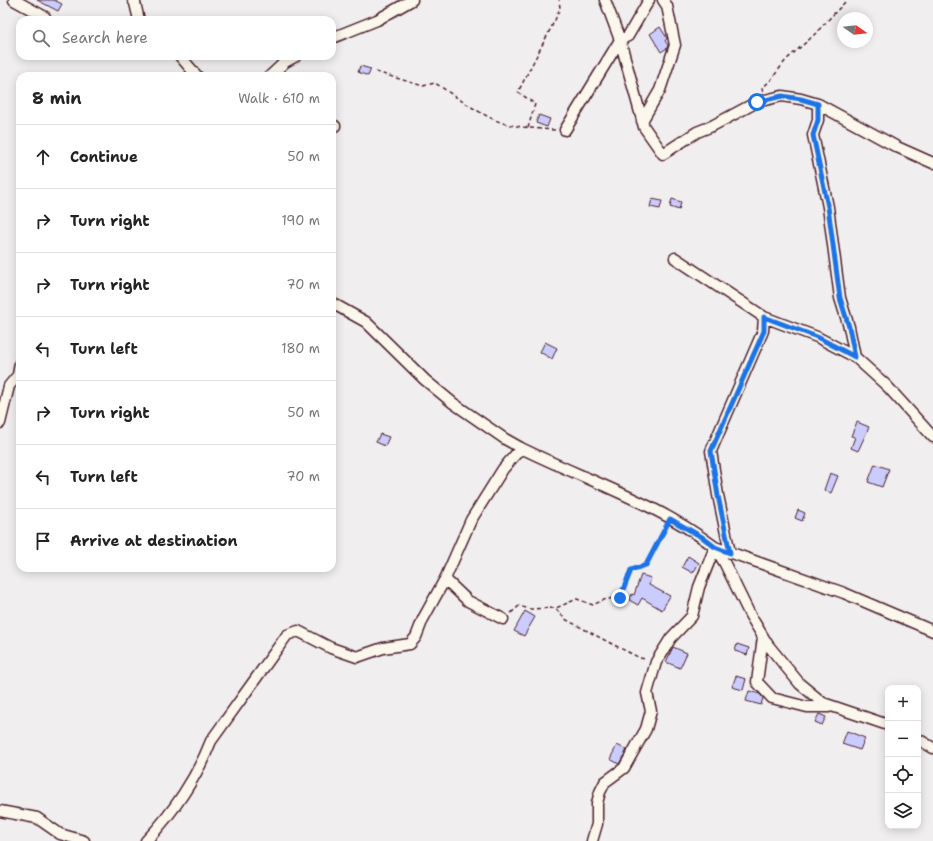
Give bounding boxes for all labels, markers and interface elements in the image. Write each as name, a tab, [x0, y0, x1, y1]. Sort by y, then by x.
north arrow	[837, 12, 873, 48]
search box	[16, 16, 336, 60]
icon: search	[30, 27, 52, 49]
text: Search here	[62, 28, 148, 48]
text: 8 min	[32, 87, 82, 109]
text: Walk · 610 m	[238, 90, 320, 107]
route start	[748, 93, 766, 111]
icon: ahead	[32, 146, 54, 168]
text: Continue	[70, 147, 138, 167]
text: 50 m	[287, 148, 320, 165]
icon: right	[32, 210, 54, 232]
text: Turn right	[70, 211, 150, 231]
text: 190 m	[281, 212, 320, 229]
icon: right	[32, 274, 54, 296]
text: Turn right	[70, 275, 150, 295]
text: 70 m	[286, 276, 320, 293]
icon: left	[32, 338, 54, 360]
text: Turn left	[70, 339, 138, 359]
text: 180 m	[281, 340, 320, 357]
icon: right	[32, 402, 54, 424]
text: Turn right	[70, 403, 150, 423]
text: 50 m	[287, 404, 320, 421]
icon: left	[32, 466, 54, 488]
text: Turn left	[70, 467, 138, 487]
text: 70 m	[286, 468, 320, 485]
icon: arrive	[32, 530, 54, 552]
text: Arrive at destination	[70, 531, 238, 551]
route end	[611, 589, 629, 607]
map controls	[885, 685, 921, 829]
button: +	[885, 685, 921, 721]
button: −	[885, 721, 921, 757]
button: locate	[885, 757, 921, 793]
button: layers	[885, 793, 921, 829]

